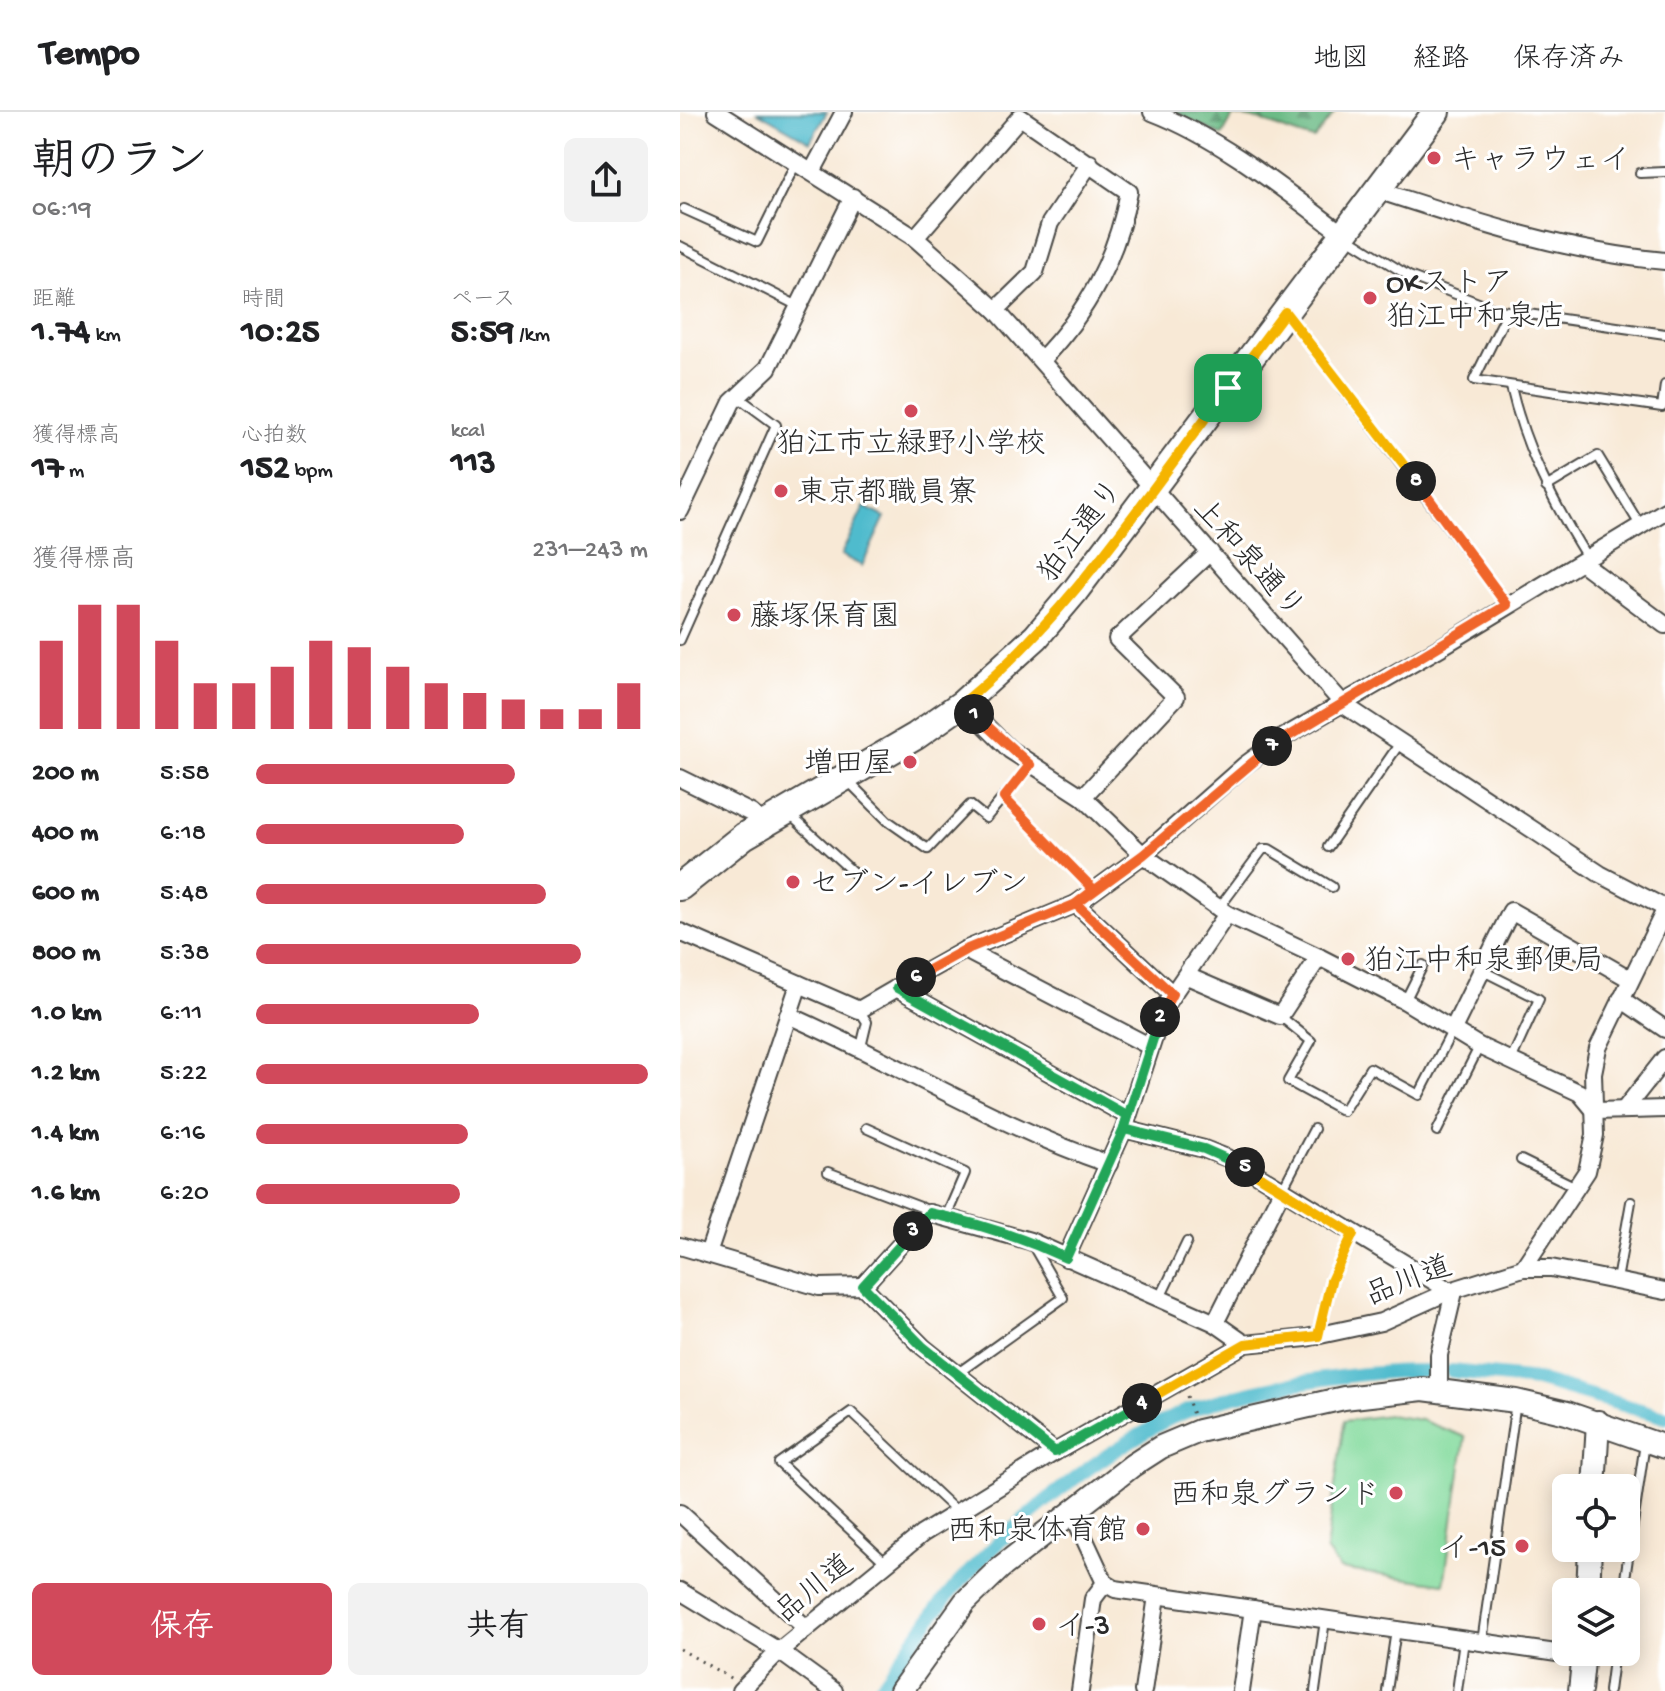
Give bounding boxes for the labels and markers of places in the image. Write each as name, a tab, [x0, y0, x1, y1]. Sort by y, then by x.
place label: キャラウェイ	[1450, 145, 1630, 180]
marker: キャラウェイ	[1425, 149, 1443, 167]
place label: OKストア 狛江中和泉店	[1386, 268, 1566, 337]
marker: OKストア 狛江中和泉店	[1361, 289, 1379, 307]
pin	[1194, 354, 1262, 422]
marker: 狛江市立緑野小学校	[902, 402, 920, 420]
place label: 狛江市立緑野小学校	[776, 427, 1046, 464]
pin: 8	[1396, 461, 1436, 501]
place label: 東京都職員寮	[797, 476, 977, 513]
marker: 東京都職員寮	[772, 482, 790, 500]
place label: 藤塚保育園	[750, 600, 900, 637]
marker: 藤塚保育園	[725, 606, 743, 624]
pin: 1	[954, 694, 994, 734]
pin: 7	[1252, 726, 1292, 766]
place label: 増田屋	[804, 747, 894, 784]
marker: 増田屋	[901, 753, 919, 771]
place label: セブン-イレブン	[809, 868, 1028, 904]
marker: セブン-イレブン	[784, 873, 802, 891]
place label: 狛江中和泉郵便局	[1364, 944, 1604, 981]
marker: 狛江中和泉郵便局	[1339, 950, 1357, 968]
pin: 6	[896, 957, 936, 997]
pin: 2	[1140, 997, 1180, 1037]
pin: 5	[1225, 1147, 1265, 1187]
pin: 3	[893, 1211, 933, 1251]
pin: 4	[1122, 1383, 1162, 1423]
place label: 西和泉グランド	[1170, 1478, 1380, 1515]
marker: 西和泉グランド	[1387, 1484, 1405, 1502]
place label: 西和泉体育館	[947, 1514, 1127, 1551]
marker: 西和泉体育館	[1134, 1520, 1152, 1538]
place label: イ-15	[1439, 1533, 1506, 1568]
marker: イ-15	[1513, 1537, 1531, 1555]
place label: イ-3	[1055, 1611, 1110, 1646]
marker: イ-3	[1030, 1615, 1048, 1633]

